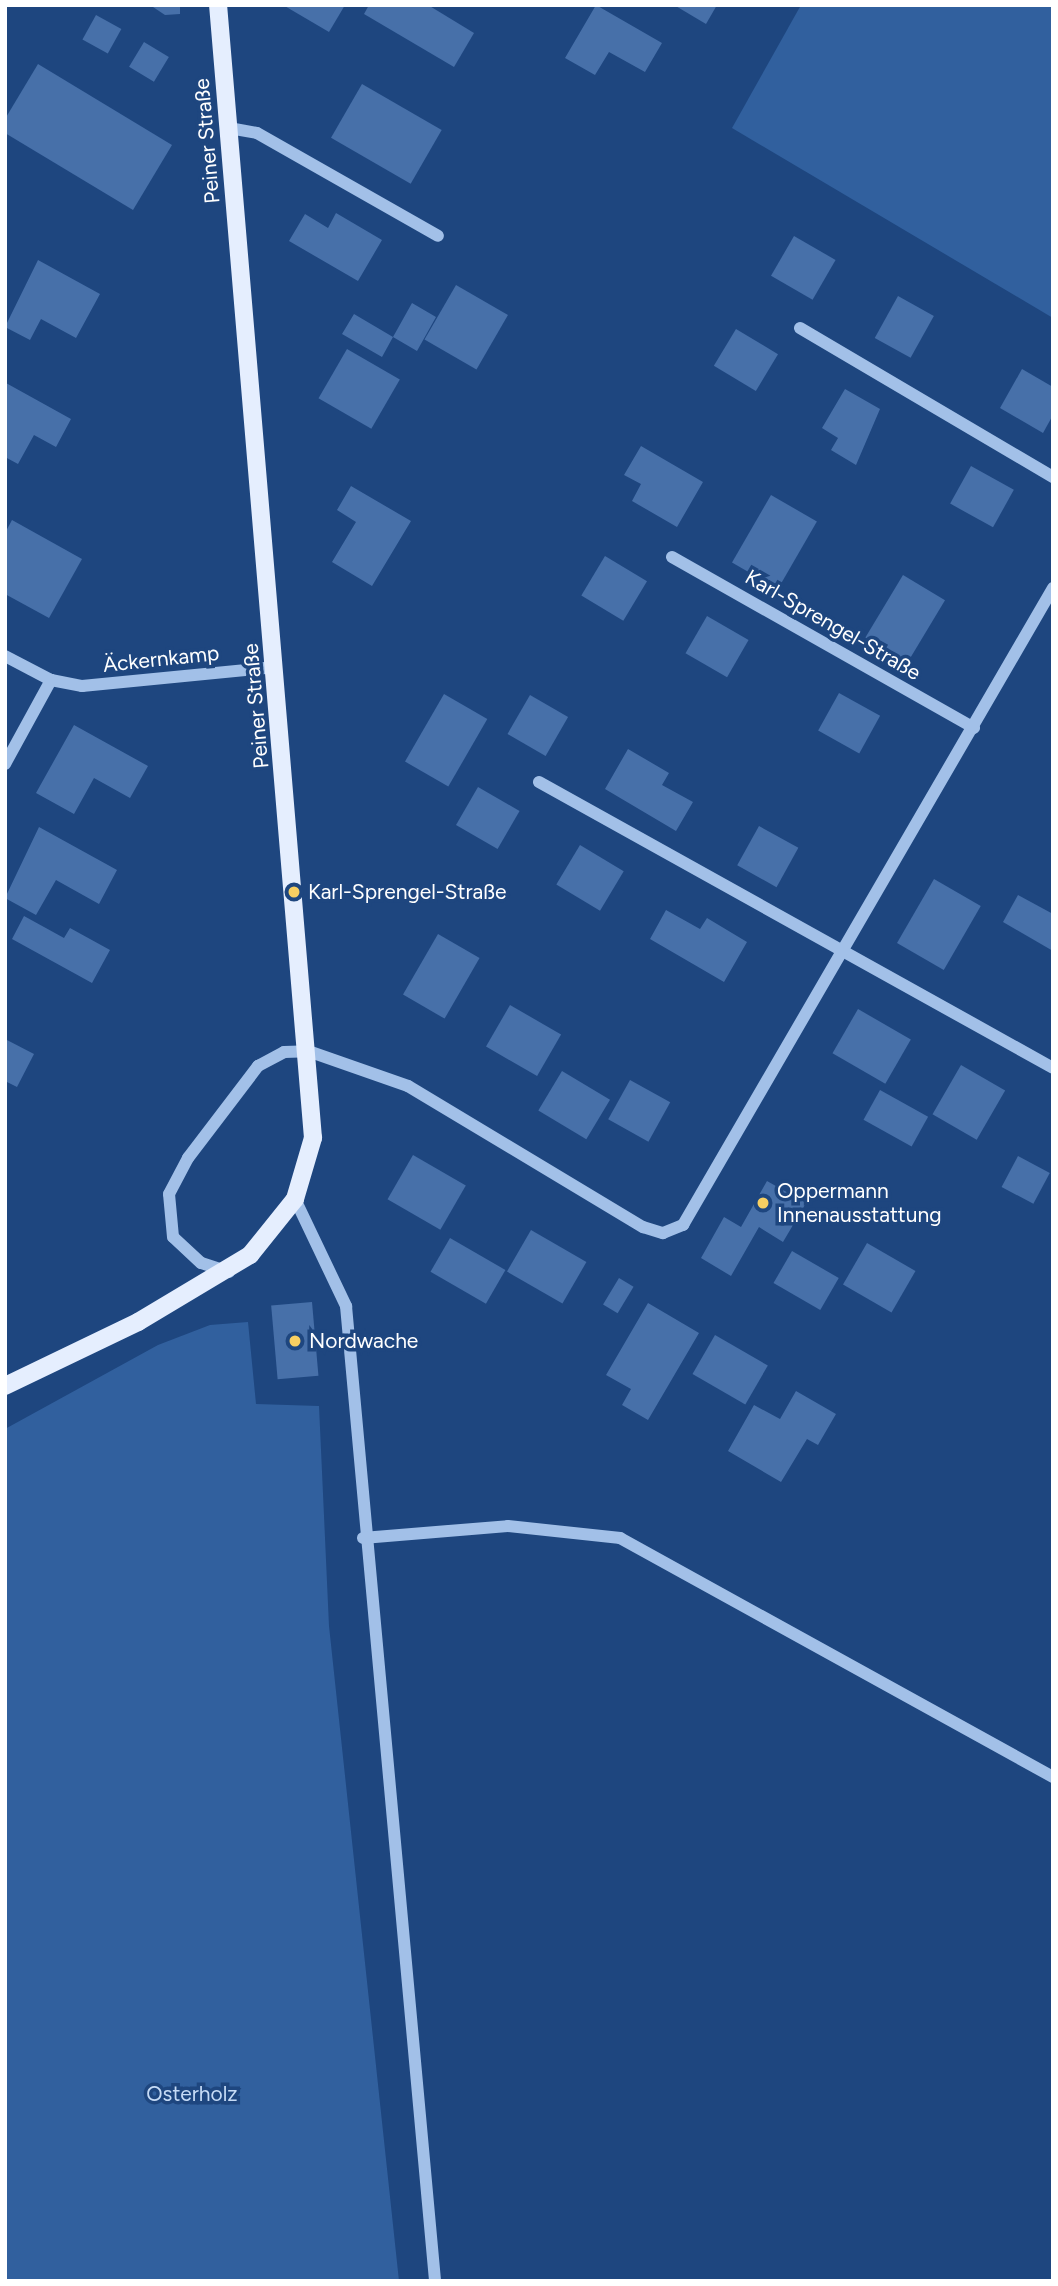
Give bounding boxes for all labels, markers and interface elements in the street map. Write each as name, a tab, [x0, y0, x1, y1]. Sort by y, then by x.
street label: Peiner Straße	[189, 77, 225, 205]
street label: Karl-Sprengel-Straße	[741, 564, 925, 686]
street label: Äckernkamp	[102, 640, 220, 678]
street label: Peiner Straße	[238, 642, 274, 770]
place label: Karl-Sprengel-Straße	[308, 879, 507, 905]
marker: Karl-Sprengel-Straße	[286, 884, 302, 900]
place label: Oppermann Innenausstattung	[777, 1178, 942, 1228]
marker: Oppermann Innenausstattung	[755, 1195, 771, 1211]
place label: Nordwache	[309, 1328, 418, 1354]
marker: Nordwache	[287, 1333, 303, 1349]
park label: Osterholz	[146, 2081, 238, 2107]

